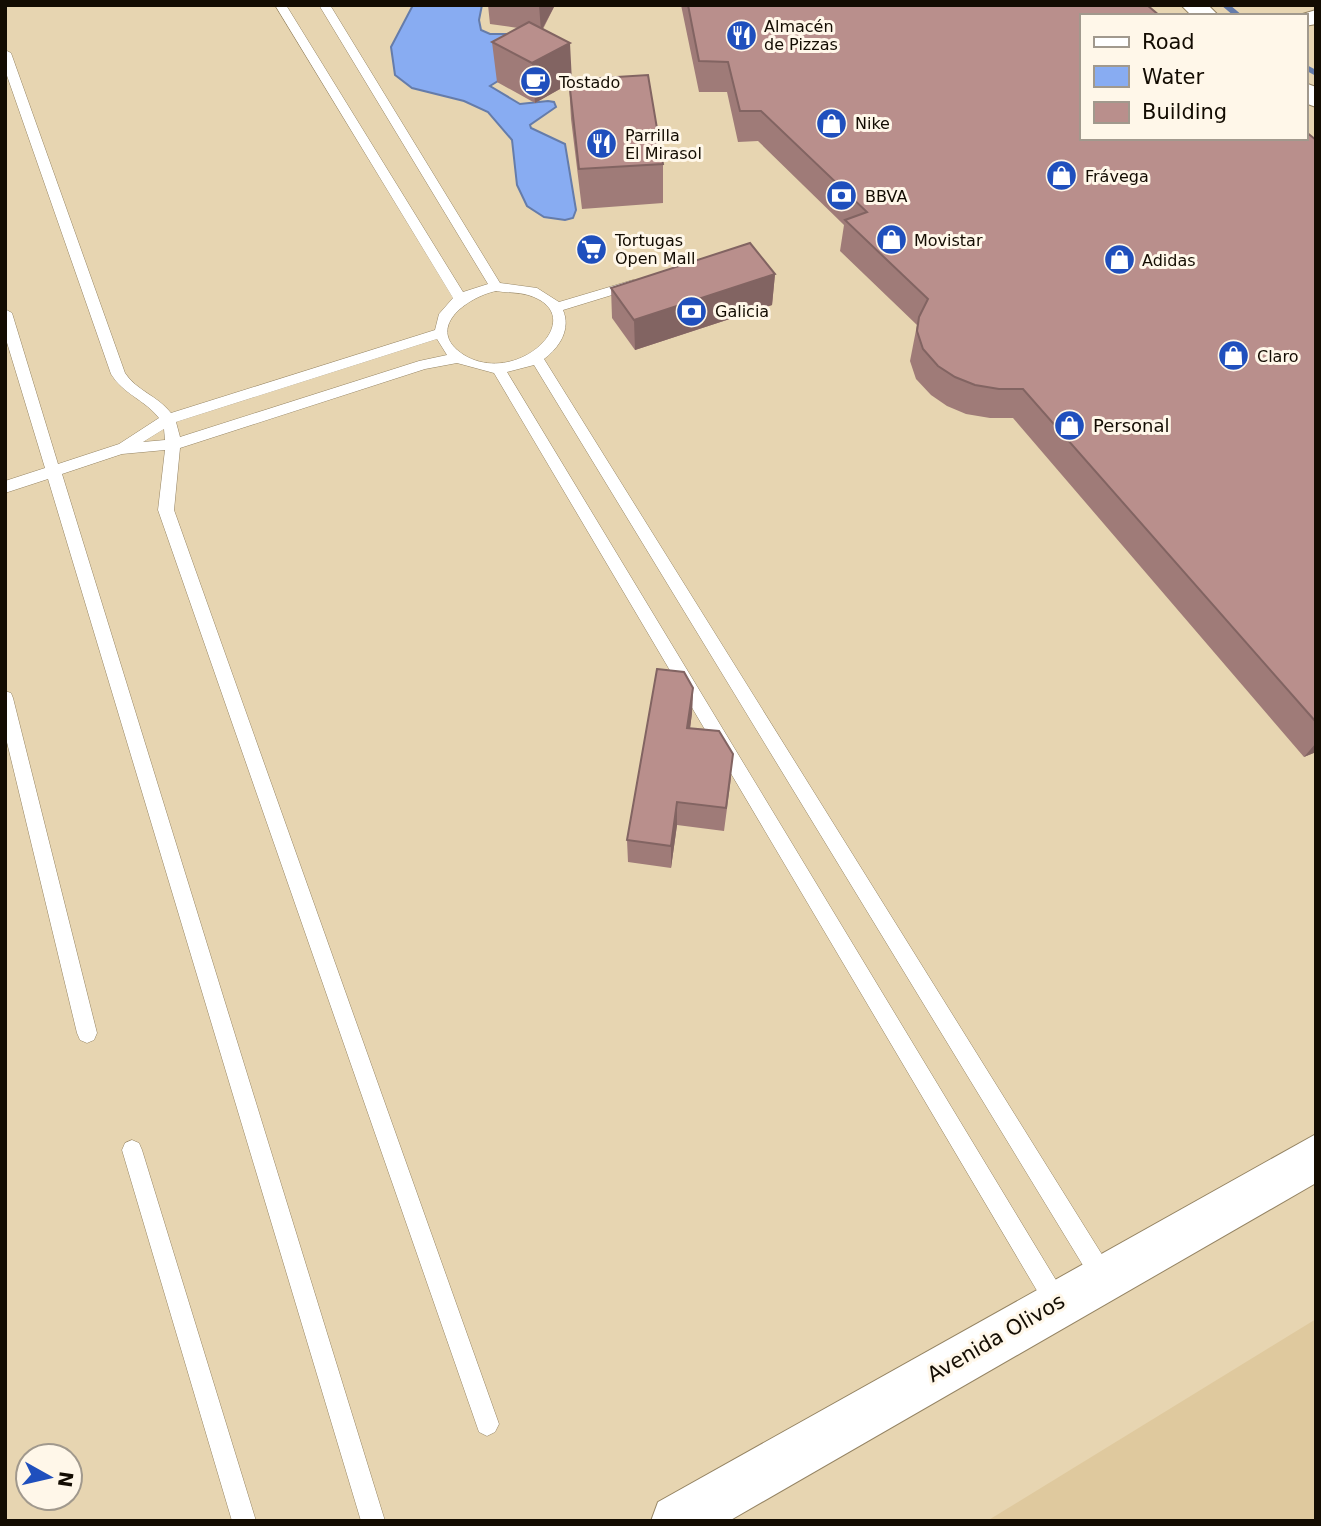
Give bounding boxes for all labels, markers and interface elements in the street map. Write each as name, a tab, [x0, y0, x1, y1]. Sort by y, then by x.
legend	[1080, 14, 1307, 140]
place label: Almacén de Pizzas	[764, 17, 838, 54]
restaurant icon: Almacén de Pizzas	[724, 18, 758, 52]
text: Road	[1142, 30, 1195, 54]
cafe icon: Tostado	[519, 65, 553, 99]
text: Water	[1142, 65, 1204, 89]
place label: Tostado	[558, 73, 620, 92]
text: Building	[1142, 100, 1227, 124]
shop icon: Nike	[815, 106, 849, 140]
place label: Nike	[855, 114, 890, 133]
place label: Parrilla El Mirasol	[625, 126, 702, 163]
restaurant icon: Parrilla El Mirasol	[585, 127, 619, 161]
shop icon: Frávega	[1045, 159, 1079, 193]
place label: Frávega	[1085, 167, 1149, 186]
bank icon: BBVA	[825, 179, 859, 213]
place label: BBVA	[865, 187, 907, 206]
shop icon: Movistar	[874, 223, 908, 257]
place label: Tortugas Open Mall	[614, 231, 695, 268]
place label: Movistar	[914, 231, 983, 250]
supermarket icon: Tortugas Open Mall	[575, 232, 609, 266]
shop icon: Adidas	[1102, 243, 1136, 277]
place label: Adidas	[1142, 251, 1196, 270]
bank icon: Galicia	[675, 294, 709, 328]
place label: Galicia	[715, 302, 769, 321]
shop icon: Claro	[1217, 339, 1251, 373]
place label: Claro	[1257, 347, 1298, 366]
shop icon: Personal	[1053, 408, 1087, 442]
place label: Personal	[1093, 415, 1170, 436]
street label: Avenida Olivos	[923, 1289, 1069, 1387]
north arrow	[14, 1442, 84, 1512]
text: N	[54, 1470, 78, 1489]

